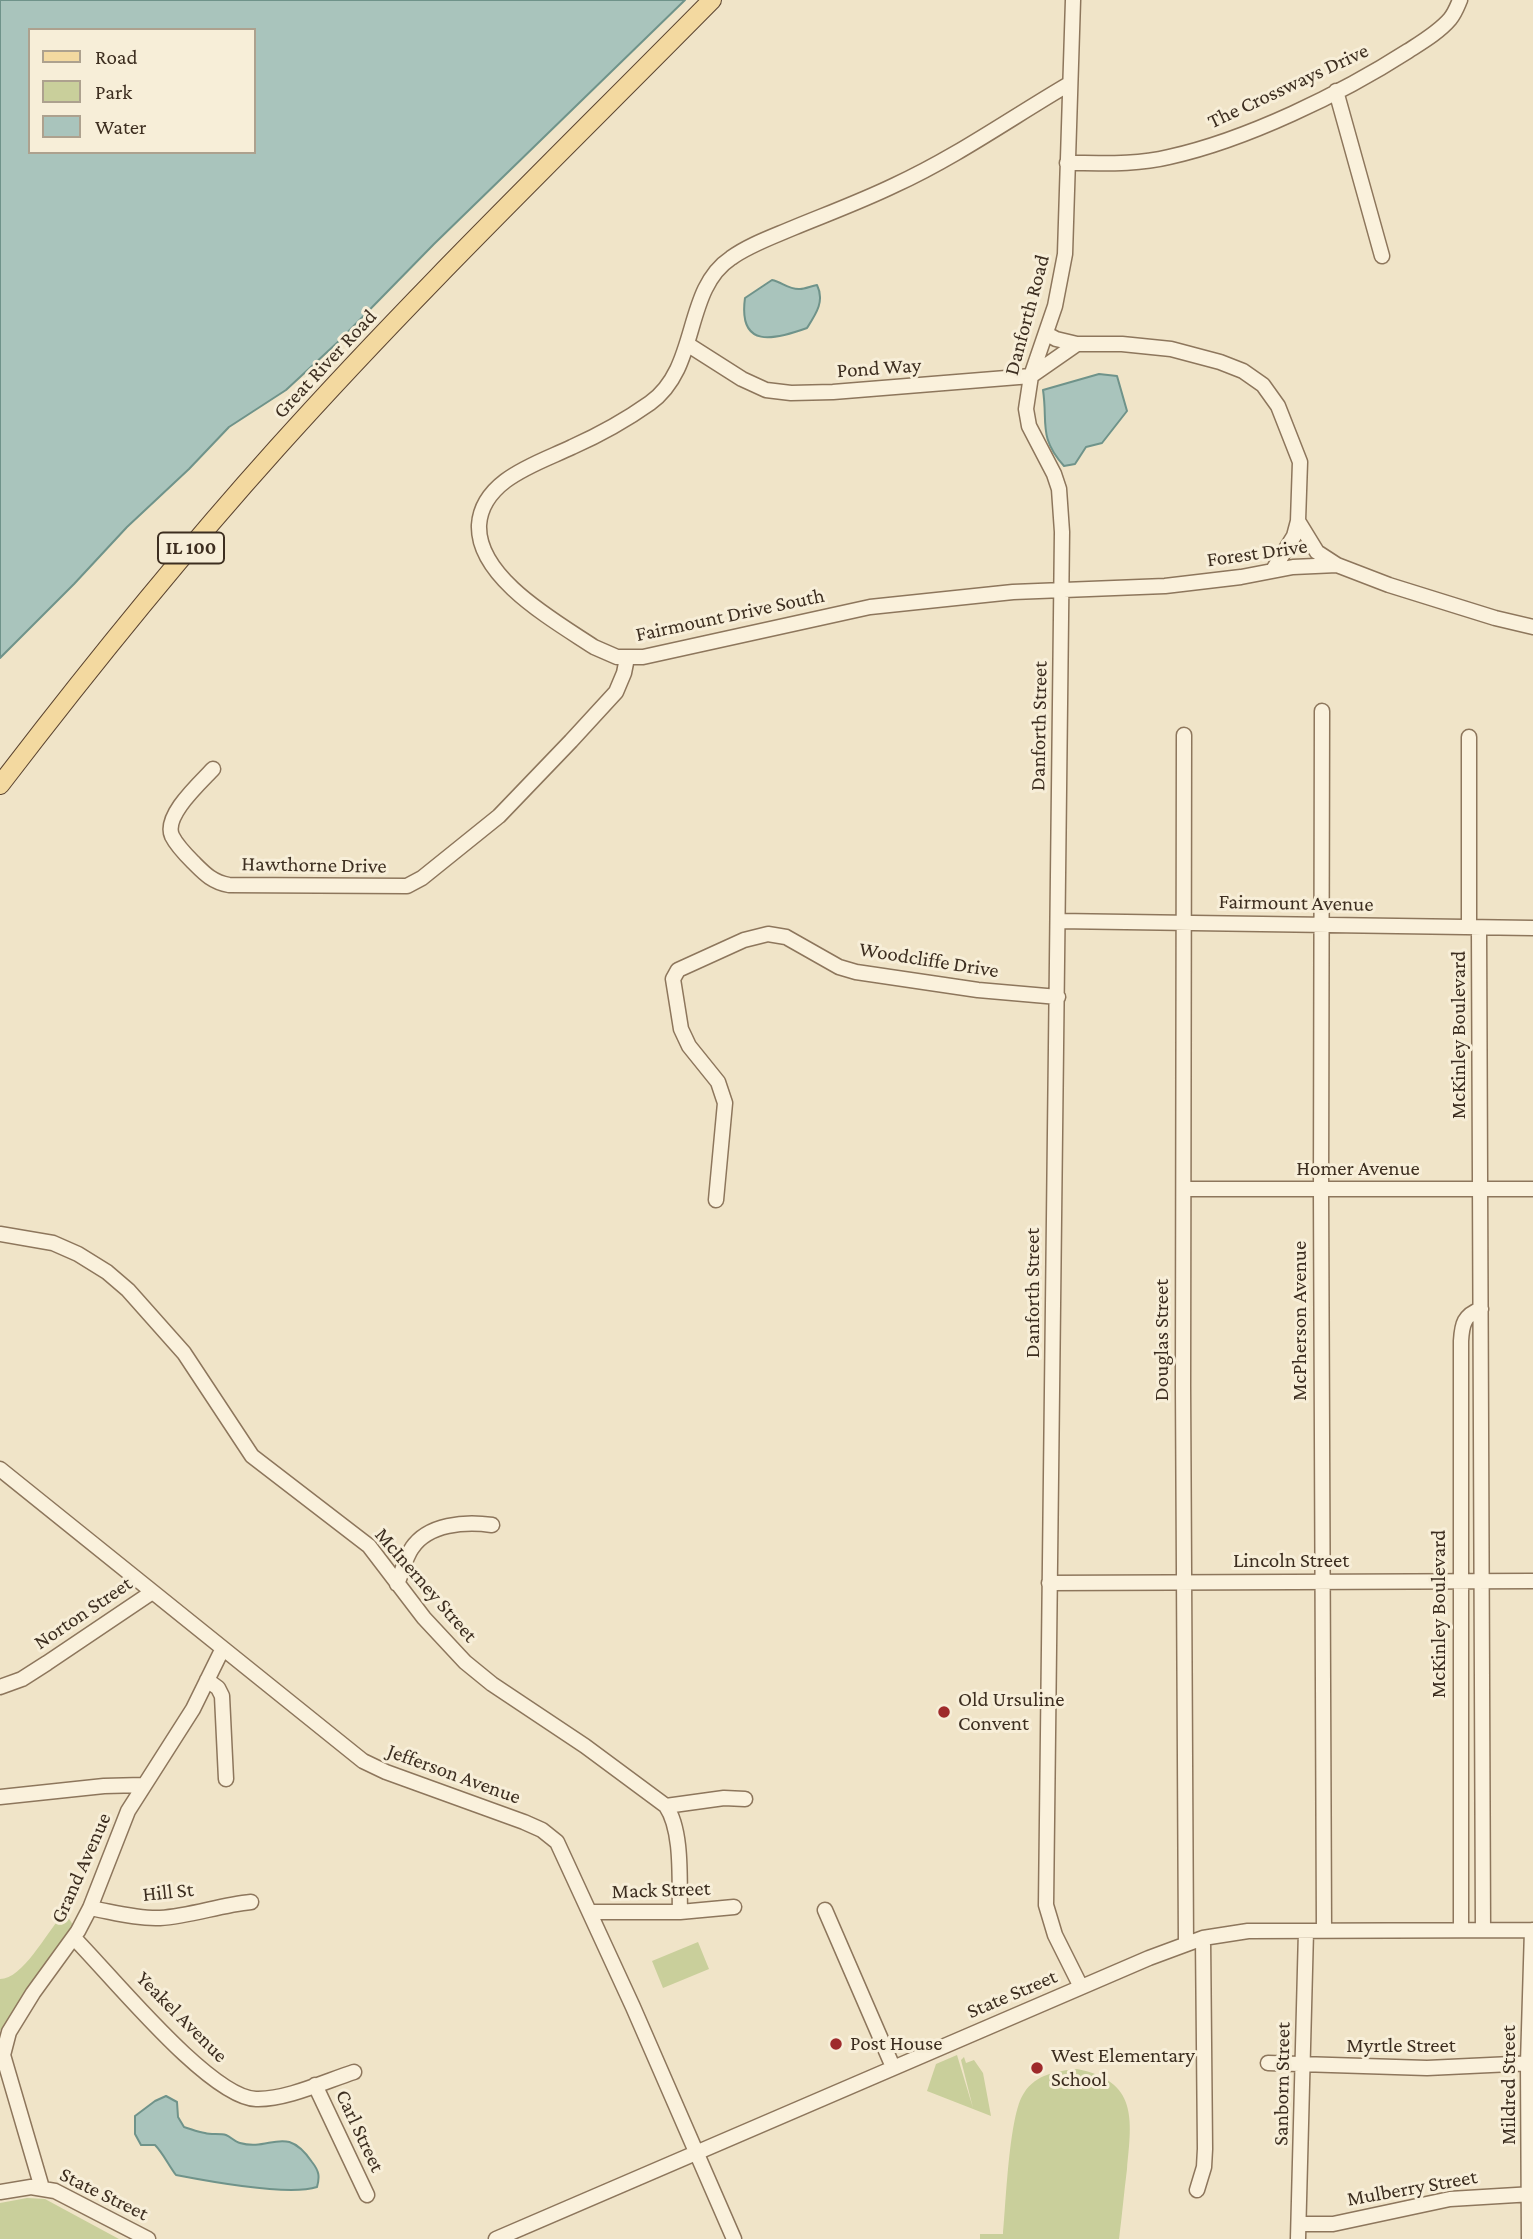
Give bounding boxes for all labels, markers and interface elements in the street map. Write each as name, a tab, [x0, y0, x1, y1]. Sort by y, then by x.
legend	[28, 28, 256, 154]
street label: The Crossways Drive	[1204, 38, 1372, 134]
text: Road	[95, 45, 138, 69]
text: Park	[95, 80, 132, 104]
text: Water	[95, 115, 147, 139]
street label: Danforth Road	[999, 252, 1055, 378]
street label: Great River Road	[268, 304, 382, 424]
street label: Pond Way	[836, 352, 922, 384]
road number: IL 100	[158, 533, 224, 564]
street label: Forest Drive	[1205, 533, 1309, 573]
street label: Fairmount Drive South	[633, 583, 827, 647]
street label: Danforth Street	[1025, 661, 1053, 791]
street label: Hawthorne Drive	[241, 851, 387, 879]
street label: Fairmount Avenue	[1218, 889, 1374, 917]
street label: Woodcliffe Drive	[857, 937, 1001, 983]
street label: McKinley Boulevard	[1446, 951, 1472, 1119]
street label: Homer Avenue	[1296, 1156, 1420, 1182]
street label: Danforth Street	[1020, 1228, 1046, 1358]
street label: McPherson Avenue	[1287, 1241, 1313, 1401]
street label: Douglas Street	[1149, 1279, 1175, 1401]
street label: McInerney Street	[369, 1522, 483, 1648]
street label: McKinley Boulevard	[1426, 1530, 1452, 1698]
street label: Lincoln Street	[1233, 1548, 1349, 1574]
street label: Norton Street	[29, 1571, 137, 1655]
place label: Old Ursuline Convent	[958, 1687, 1064, 1737]
marker: Old Ursuline Convent	[936, 1704, 952, 1720]
street label: Jefferson Avenue	[384, 1738, 524, 1810]
street label: Grand Avenue	[45, 1809, 117, 1927]
street label: Mack Street	[611, 1876, 711, 1904]
street label: Hill St	[141, 1877, 195, 1907]
street label: State Street	[963, 1964, 1061, 2024]
street label: Yeakel Avenue	[131, 1966, 233, 2068]
street label: Sanborn Street	[1268, 2022, 1296, 2146]
street label: Mildred Street	[1496, 2025, 1522, 2145]
place label: Post House	[850, 2031, 942, 2057]
street label: Myrtle Street	[1346, 2033, 1456, 2059]
marker: Post House	[828, 2036, 844, 2052]
place label: West Elementary School	[1051, 2043, 1195, 2093]
marker: West Elementary School	[1029, 2060, 1045, 2076]
street label: Carl Street	[330, 2086, 390, 2176]
street label: State Street	[56, 2162, 152, 2226]
street label: Mulberry Street	[1345, 2164, 1479, 2212]

